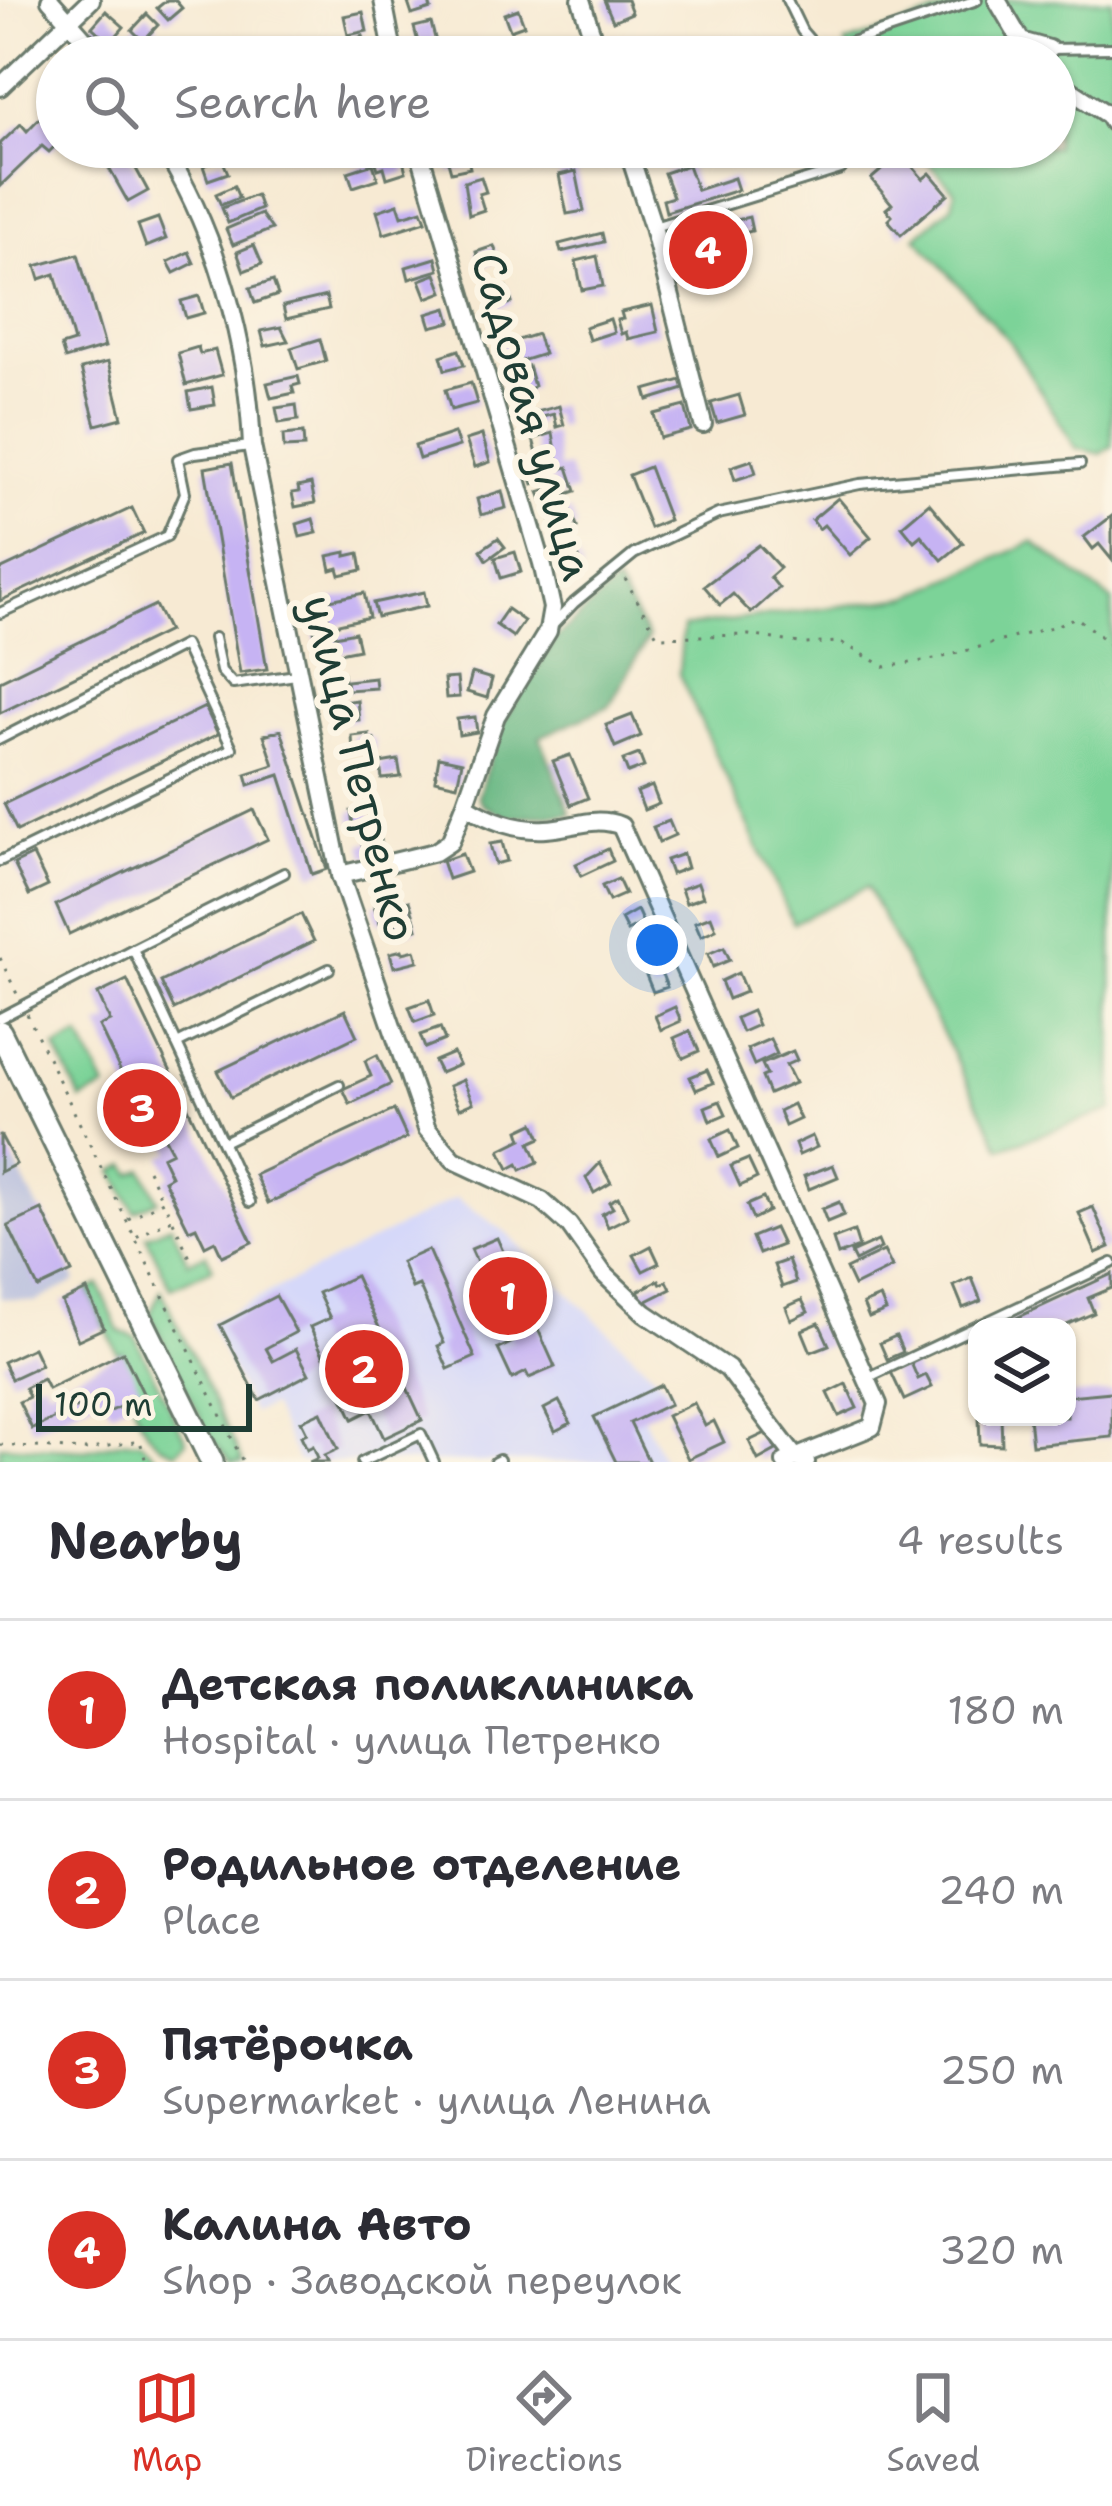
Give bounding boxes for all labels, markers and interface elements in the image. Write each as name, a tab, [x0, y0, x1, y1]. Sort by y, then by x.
search box	[36, 36, 1076, 168]
icon: search	[78, 69, 144, 135]
text: Search here	[174, 72, 431, 132]
pin: 4	[669, 205, 747, 295]
street label: Садовая улица	[458, 245, 608, 587]
street label: улица Петренко	[288, 589, 432, 947]
your location	[627, 915, 687, 975]
pin: 3	[103, 1063, 181, 1153]
pin: 1	[469, 1251, 547, 1341]
map controls	[968, 1318, 1076, 1426]
button: layers	[968, 1318, 1076, 1426]
pin: 2	[325, 1324, 403, 1414]
scale bar	[36, 1378, 252, 1431]
text: 100 m	[54, 1382, 153, 1427]
text: Nearby	[48, 1506, 243, 1574]
text: 4 results	[897, 1514, 1064, 1566]
text: Детская поликлиника	[162, 1654, 693, 1714]
text: 1	[78, 1684, 96, 1736]
text: 180 m	[948, 1684, 1064, 1736]
text: Hospital · улица Петренко	[162, 1714, 661, 1766]
text: Родильное отделение	[162, 1834, 681, 1894]
text: 2	[73, 1864, 101, 1916]
text: 240 m	[938, 1864, 1064, 1916]
text: Place	[162, 1894, 261, 1946]
text: Пятёрочка	[162, 2014, 413, 2074]
text: 3	[73, 2044, 101, 2096]
text: 250 m	[940, 2044, 1064, 2096]
text: Supermarket · улица Ленина	[162, 2074, 711, 2126]
text: Калина Авто	[162, 2194, 472, 2254]
text: 4	[73, 2224, 101, 2276]
text: 320 m	[939, 2224, 1064, 2276]
text: Shop · Заводской переулок	[162, 2254, 682, 2306]
tab: Map	[132, 2365, 202, 2482]
tab: Directions	[466, 2365, 623, 2482]
tab: Saved	[887, 2365, 980, 2482]

